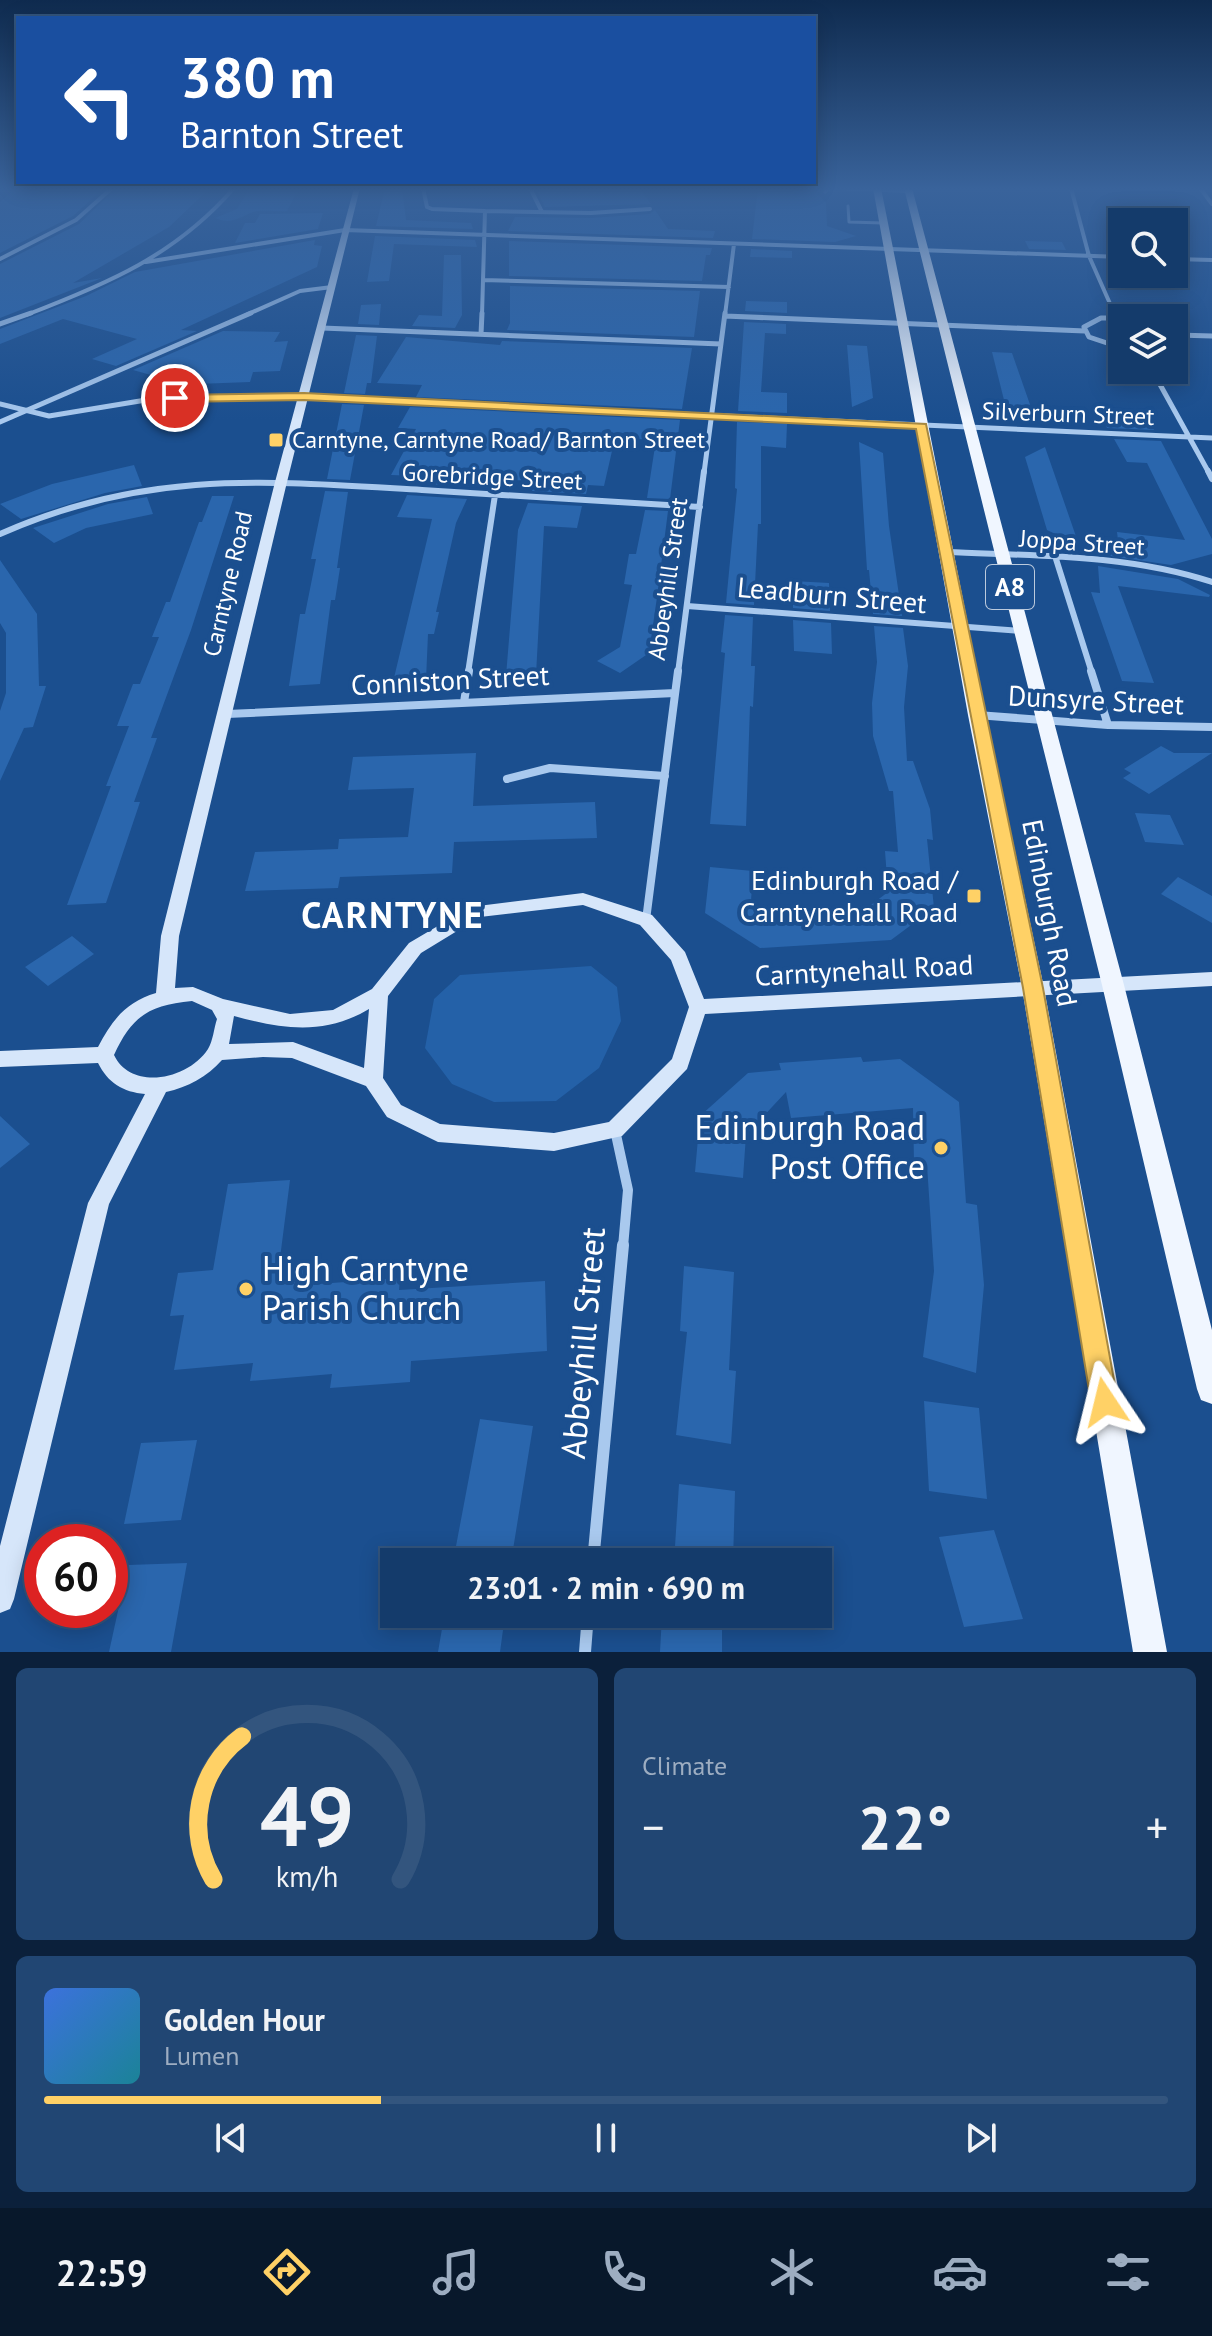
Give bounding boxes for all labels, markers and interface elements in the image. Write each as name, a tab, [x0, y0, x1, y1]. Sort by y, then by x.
text: 380 m	[180, 41, 335, 113]
icon: left	[48, 48, 152, 152]
text: Barnton Street	[180, 111, 403, 158]
map controls	[1108, 208, 1188, 384]
button: search	[1108, 208, 1188, 288]
button: layers	[1108, 304, 1188, 384]
pin	[141, 364, 209, 432]
icon: arrive	[153, 376, 197, 420]
street label: Silverburn Street	[981, 395, 1155, 432]
place label: Carntyne, Carntyne Road/ Barnton Street	[292, 424, 705, 455]
marker: Carntyne, Carntyne Road/ Barnton Street	[267, 431, 285, 449]
street label: Gorebridge Street	[401, 456, 583, 497]
street label: Abbeyhill Street	[641, 496, 694, 662]
street label: Carntyne Road	[196, 508, 259, 660]
street label: Joppa Street	[1017, 523, 1146, 562]
road number: A8	[986, 565, 1034, 609]
street label: Leadburn Street	[736, 568, 929, 621]
street label: Conniston Street	[350, 656, 551, 703]
street label: Dunsyre Street	[1007, 676, 1186, 723]
street label: Edinburgh Road	[1014, 816, 1087, 1010]
place label: Edinburgh Road / Carntynehall Road	[739, 861, 959, 930]
marker: Edinburgh Road / Carntynehall Road	[965, 887, 983, 905]
district label: CARNTYNE	[301, 891, 485, 938]
street label: Carntynehall Road	[754, 945, 974, 994]
place label: Edinburgh Road Post Office	[695, 1105, 925, 1188]
marker: Edinburgh Road Post Office	[932, 1139, 950, 1157]
street label: Abbeyhill Street	[550, 1225, 614, 1461]
place label: High Carntyne Parish Church	[262, 1246, 469, 1329]
marker: High Carntyne Parish Church	[237, 1280, 255, 1298]
position arrow	[1063, 1360, 1147, 1444]
speed limit sign: 60	[24, 1524, 128, 1628]
text: 23:01 · 2 min · 690 m	[467, 1568, 745, 1607]
text: Climate	[642, 1749, 727, 1782]
text: 49	[260, 1761, 354, 1869]
text: 22°	[858, 1788, 952, 1866]
text: −	[642, 1798, 664, 1855]
text: +	[1146, 1798, 1168, 1855]
text: km/h	[276, 1858, 338, 1895]
text: Golden Hour	[164, 2000, 325, 2039]
text: Lumen	[164, 2039, 239, 2072]
icon: previous	[209, 2116, 253, 2160]
icon: pause	[584, 2116, 628, 2160]
icon: next	[959, 2116, 1003, 2160]
icon: directions	[259, 2244, 315, 2300]
icon: music	[428, 2244, 484, 2300]
icon: phone	[596, 2244, 652, 2300]
icon: climate	[764, 2244, 820, 2300]
icon: car	[932, 2244, 988, 2300]
icon: filters	[1100, 2244, 1156, 2300]
text: 22:59	[56, 2249, 147, 2296]

